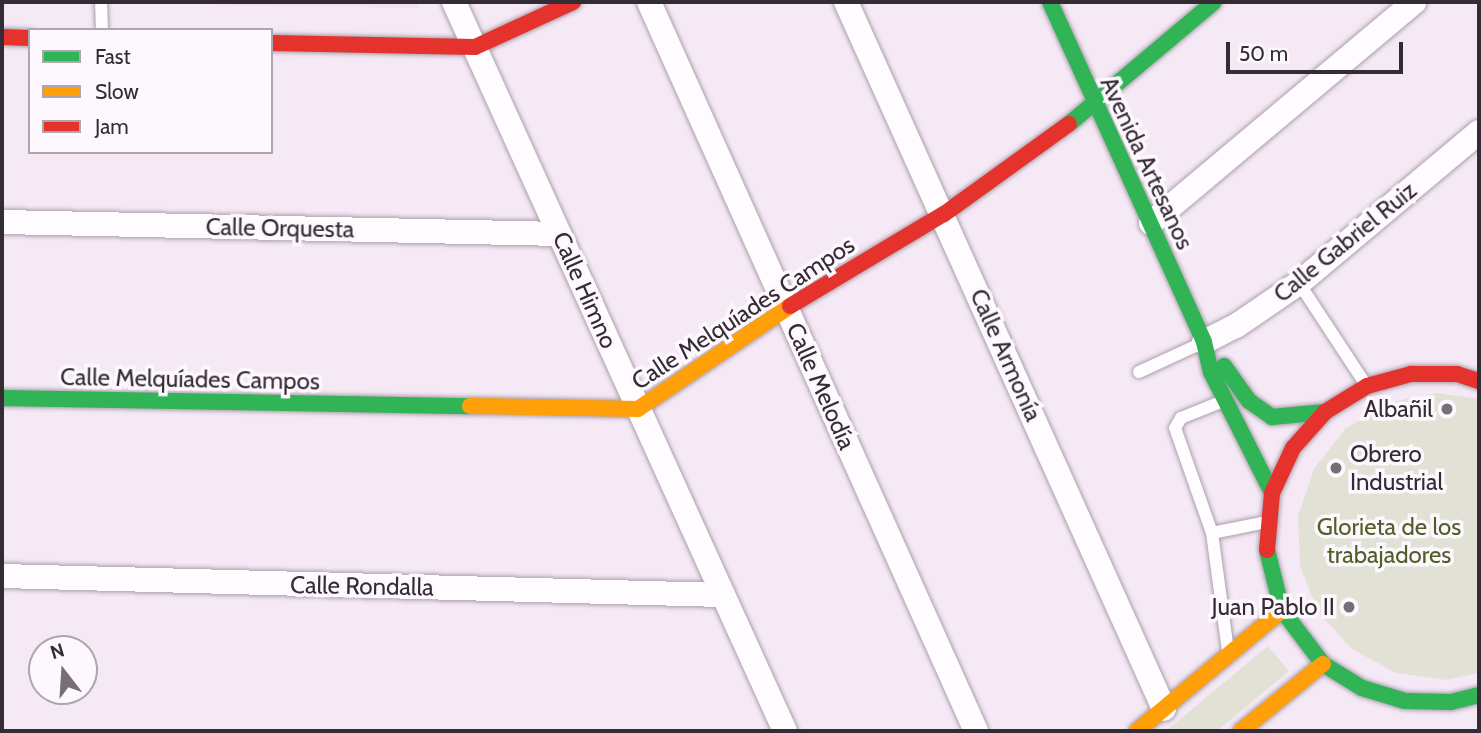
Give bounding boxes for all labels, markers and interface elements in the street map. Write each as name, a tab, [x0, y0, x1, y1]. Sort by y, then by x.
legend	[28, 28, 273, 154]
scale bar	[1229, 28, 1406, 72]
text: 50 m	[1239, 41, 1288, 66]
text: Fast	[95, 44, 131, 69]
street label: Avenida Artesanos	[1094, 72, 1200, 254]
text: Slow	[95, 79, 139, 104]
text: Jam	[95, 114, 129, 139]
street label: Calle Gabriel Ruiz	[1268, 176, 1422, 308]
street label: Calle Orquesta	[205, 212, 355, 244]
street label: Calle Himno	[546, 227, 624, 353]
street label: Calle Melquíades Campos	[626, 230, 860, 396]
street label: Calle Armonía	[964, 284, 1048, 426]
street label: Calle Melodía	[780, 318, 862, 454]
street label: Calle Melquíades Campos	[60, 362, 320, 396]
place label: Albañil	[1364, 395, 1433, 423]
marker: Albañil	[1439, 401, 1455, 417]
place label: Obrero Industrial	[1350, 440, 1443, 496]
marker: Obrero Industrial	[1328, 460, 1344, 476]
park label: Glorieta de los trabajadores	[1317, 513, 1461, 569]
street label: Calle Rondalla	[290, 570, 434, 602]
place label: Juan Pablo II	[1212, 593, 1335, 621]
marker: Juan Pablo II	[1341, 599, 1357, 615]
north arrow	[28, 635, 98, 705]
text: N	[48, 638, 67, 664]

